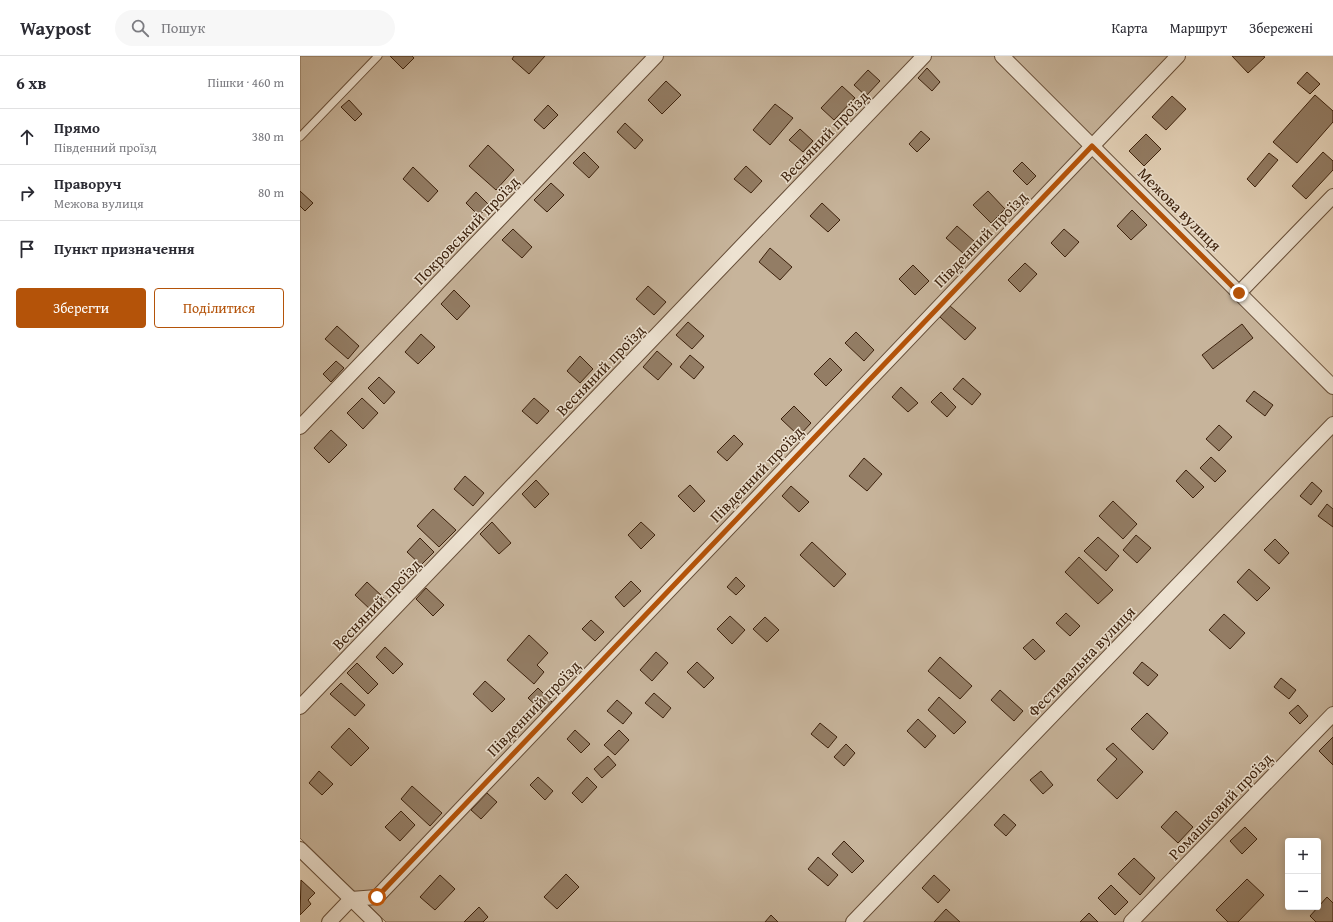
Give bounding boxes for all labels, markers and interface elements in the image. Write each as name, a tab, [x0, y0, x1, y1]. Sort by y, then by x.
search box	[115, 10, 395, 46]
text: Waypost	[20, 14, 91, 42]
icon: search	[129, 17, 151, 39]
text: Пошук	[161, 17, 205, 38]
text: Карта	[1112, 18, 1148, 38]
text: Маршрут	[1170, 18, 1227, 38]
text: Збережені	[1249, 18, 1313, 38]
text: 6 хв	[16, 70, 46, 95]
text: Пішки · 460 m	[207, 73, 284, 92]
street label: Весняний проїзд	[774, 85, 874, 187]
text: Прямо	[54, 117, 100, 138]
icon: ahead	[16, 126, 38, 148]
text: 380 m	[252, 127, 284, 146]
text: Південний проїзд	[54, 138, 157, 157]
street label: Межова вулиця	[1132, 161, 1228, 257]
street label: Покровський проїзд	[408, 170, 525, 290]
text: Праворуч	[54, 173, 121, 194]
icon: right	[16, 182, 38, 204]
text: 80 m	[258, 183, 284, 202]
street label: Південний проїзд	[928, 185, 1033, 293]
text: Межова вулиця	[54, 194, 144, 213]
icon: arrive	[16, 238, 38, 260]
text: Пункт призначення	[54, 238, 195, 259]
route end	[1230, 284, 1248, 302]
button: Зберегти	[16, 288, 146, 328]
button: Поділитися	[154, 288, 284, 328]
street label: Весняний проїзд	[550, 319, 650, 421]
street label: Південний проїзд	[704, 420, 809, 528]
street label: Весняний проїзд	[326, 553, 426, 655]
street label: Фестивальна вулиця	[1022, 600, 1140, 722]
street label: Південний проїзд	[481, 654, 586, 762]
street label: Ромашковий проїзд	[1162, 747, 1278, 865]
map controls	[1285, 838, 1321, 910]
button: +	[1285, 838, 1321, 874]
button: −	[1285, 874, 1321, 910]
route start	[368, 888, 386, 906]

